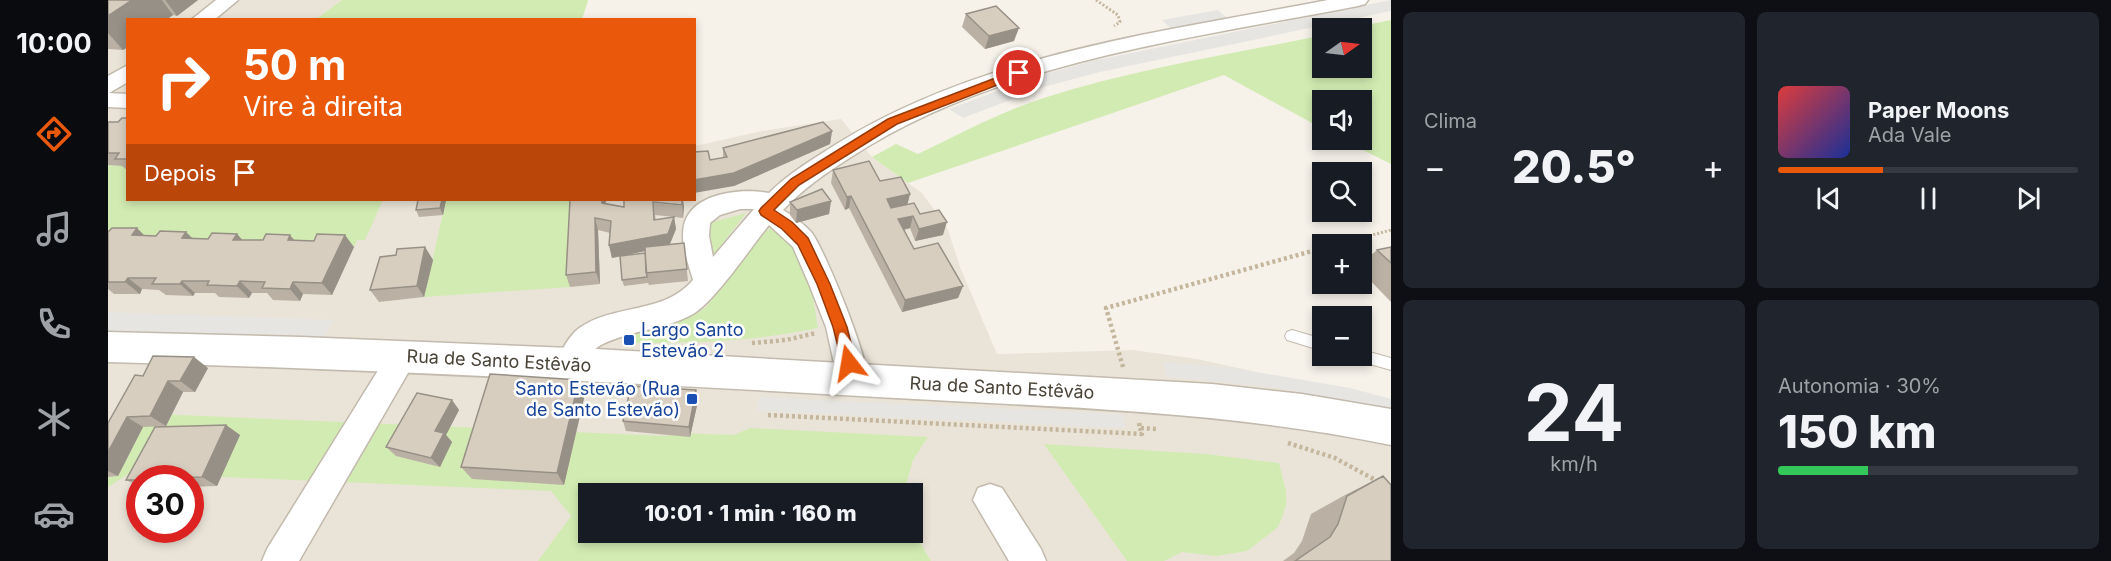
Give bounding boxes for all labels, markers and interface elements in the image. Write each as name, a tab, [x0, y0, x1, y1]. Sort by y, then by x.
north arrow	[1312, 18, 1372, 78]
map controls	[1312, 18, 1372, 366]
text: 10:00	[16, 27, 92, 60]
text: 50 m	[243, 39, 346, 90]
icon: right	[144, 42, 222, 120]
pin	[993, 47, 1044, 98]
icon: arrive	[1002, 56, 1035, 89]
text: Vire à direita	[243, 90, 403, 123]
button: sound	[1312, 90, 1372, 150]
text: Paper Moons	[1868, 97, 2009, 123]
text: Clima	[1424, 109, 1477, 133]
icon: directions	[33, 113, 75, 155]
text: Ada Vale	[1868, 123, 1951, 147]
text: 20.5°	[1512, 139, 1636, 194]
text: −	[1424, 147, 1446, 187]
text: +	[1702, 147, 1724, 187]
icon: arrive	[228, 156, 261, 189]
text: Depois	[144, 160, 216, 186]
button: search	[1312, 162, 1372, 222]
icon: previous	[1812, 182, 1845, 215]
icon: pause	[1912, 182, 1945, 215]
icon: next	[2012, 182, 2045, 215]
icon: music	[33, 208, 75, 250]
button: +	[1312, 234, 1372, 294]
icon: phone	[33, 303, 75, 345]
button: −	[1312, 306, 1372, 366]
place label: Largo Santo Estevão 2	[641, 319, 743, 361]
position arrow	[817, 331, 881, 395]
marker: Largo Santo Estevão 2	[622, 333, 636, 347]
street label: Rua de Santo Estêvão	[406, 345, 592, 376]
text: 24	[1524, 365, 1624, 460]
street label: Rua de Santo Estêvão	[909, 372, 1095, 403]
text: Autonomia · 30%	[1778, 374, 1941, 398]
place label: Santo Estevão (Rua de Santo Estevão)	[515, 378, 680, 420]
marker: Santo Estevão (Rua de Santo Estevão)	[685, 392, 699, 406]
icon: climate	[33, 398, 75, 440]
text: 150 km	[1778, 404, 1937, 459]
text: km/h	[1550, 452, 1598, 476]
speed limit sign: 30	[126, 465, 204, 543]
icon: car	[33, 493, 75, 535]
text: 10:01 · 1 min · 160 m	[644, 500, 857, 526]

